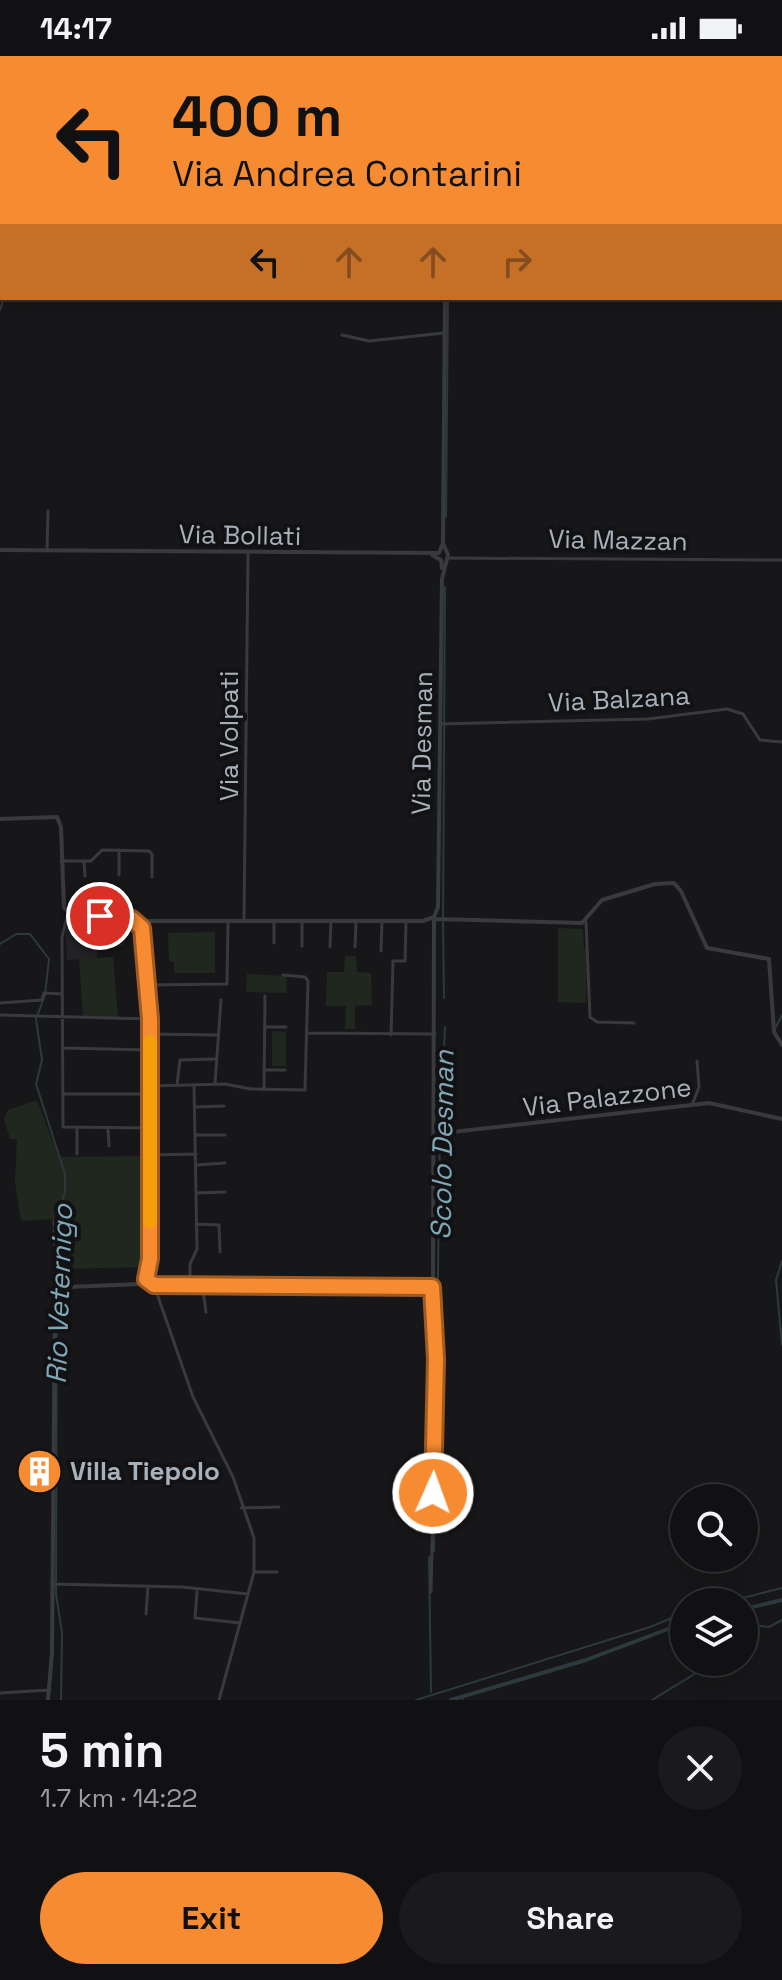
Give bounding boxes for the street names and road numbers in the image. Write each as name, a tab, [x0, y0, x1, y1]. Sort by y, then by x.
street label: Via Bollati	[178, 517, 302, 553]
street label: Via Mazzan	[548, 522, 688, 558]
street label: Via Volpati	[212, 671, 246, 801]
street label: Via Desman	[404, 671, 440, 815]
street label: Via Balzana	[547, 678, 691, 720]
street label: Via Palazzone	[521, 1070, 693, 1124]

